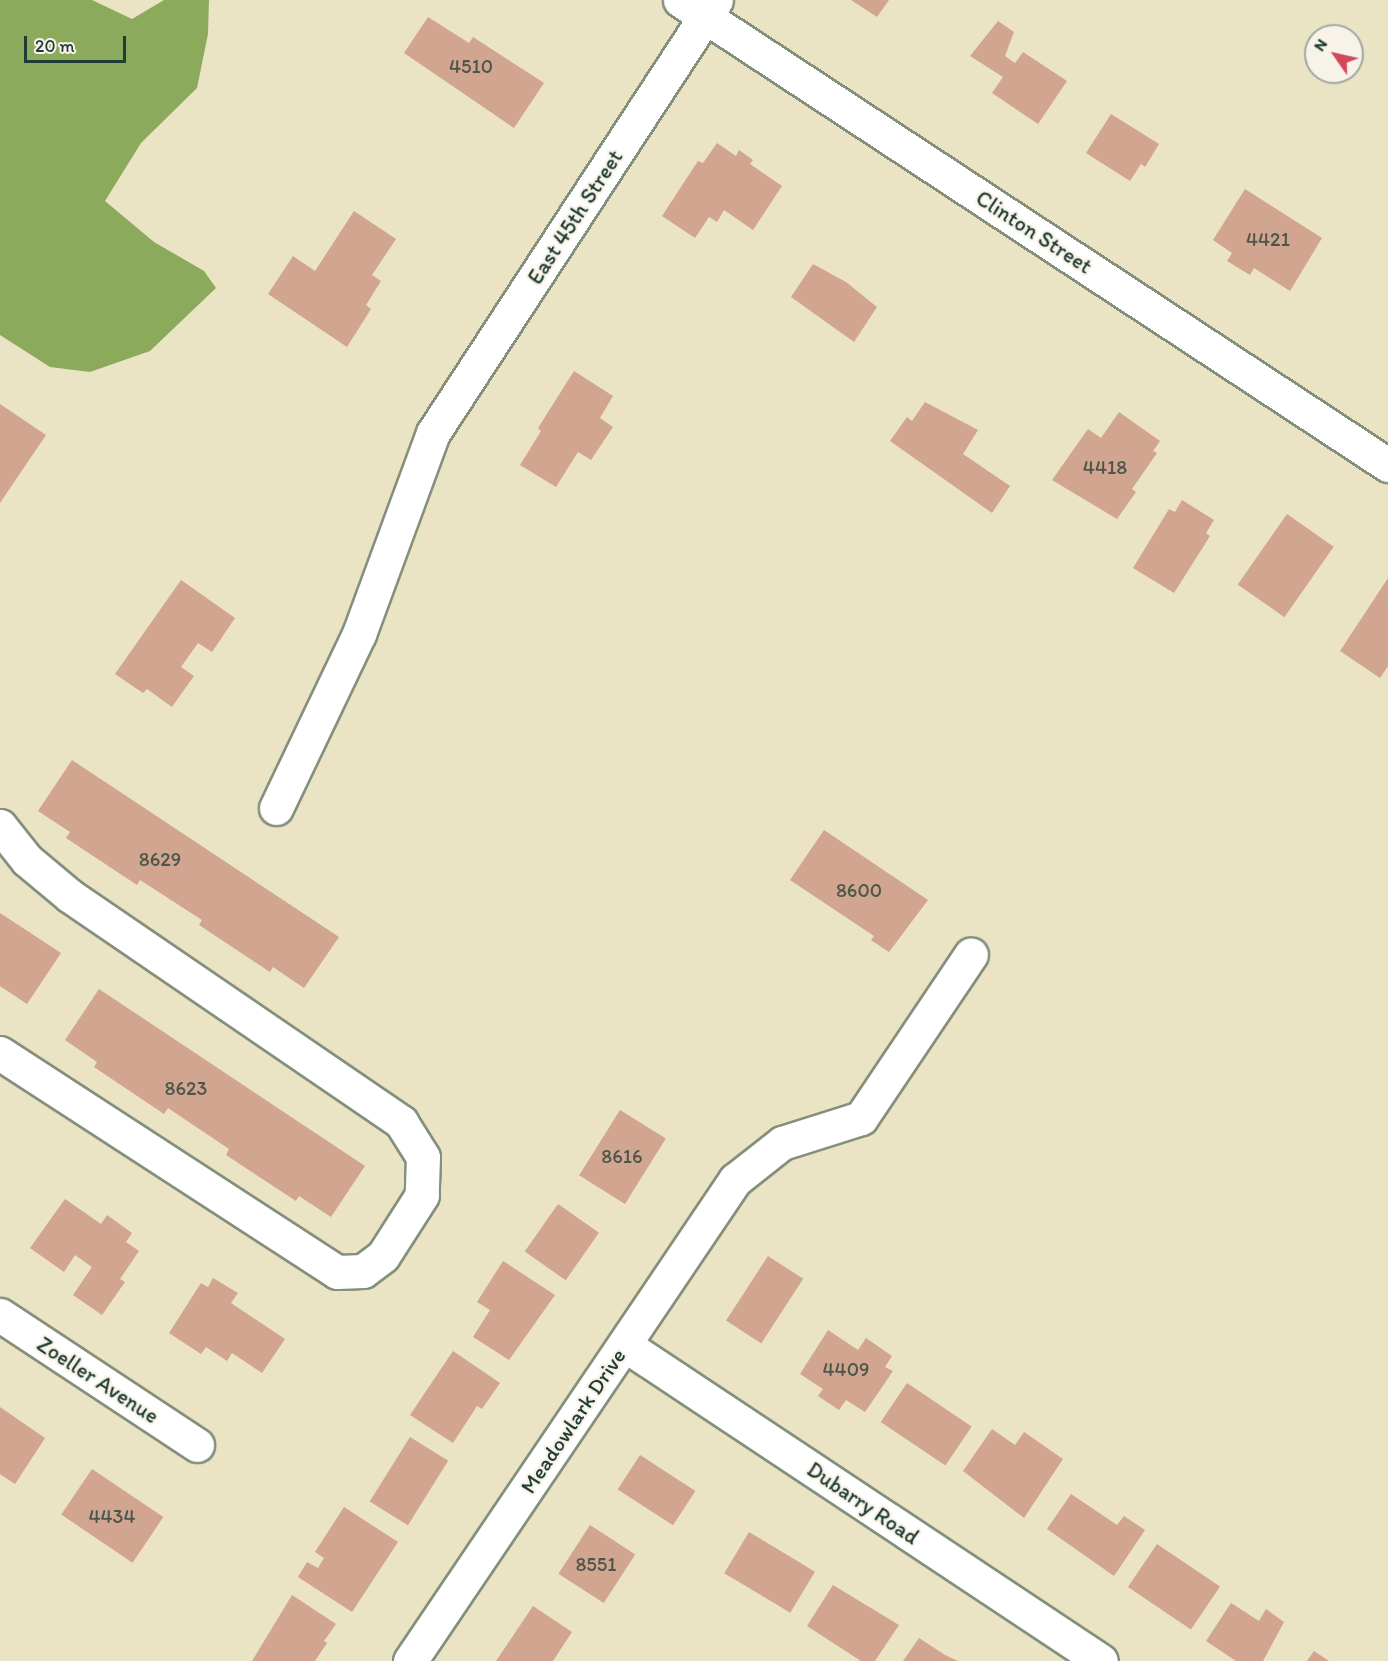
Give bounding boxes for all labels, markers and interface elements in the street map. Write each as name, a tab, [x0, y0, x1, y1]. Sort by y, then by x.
scale bar	[27, 24, 129, 62]
north arrow	[1304, 24, 1364, 84]
text: 20 m	[35, 35, 75, 57]
text: N	[1309, 35, 1331, 55]
house number: 4510	[449, 54, 493, 78]
street label: East 45th Street	[522, 145, 628, 289]
street label: Clinton Street	[971, 185, 1097, 279]
house number: 4421	[1246, 227, 1290, 251]
house number: 4418	[1083, 455, 1127, 479]
house number: 8629	[139, 847, 181, 871]
house number: 8600	[836, 878, 882, 902]
house number: 8623	[165, 1076, 207, 1100]
house number: 8616	[601, 1144, 643, 1168]
street label: Zoeller Avenue	[32, 1331, 164, 1429]
street label: Meadowlark Drive	[515, 1344, 631, 1498]
house number: 4409	[823, 1357, 869, 1381]
street label: Dubarry Road	[802, 1456, 924, 1550]
house number: 4434	[89, 1504, 135, 1528]
house number: 8551	[575, 1552, 617, 1576]

